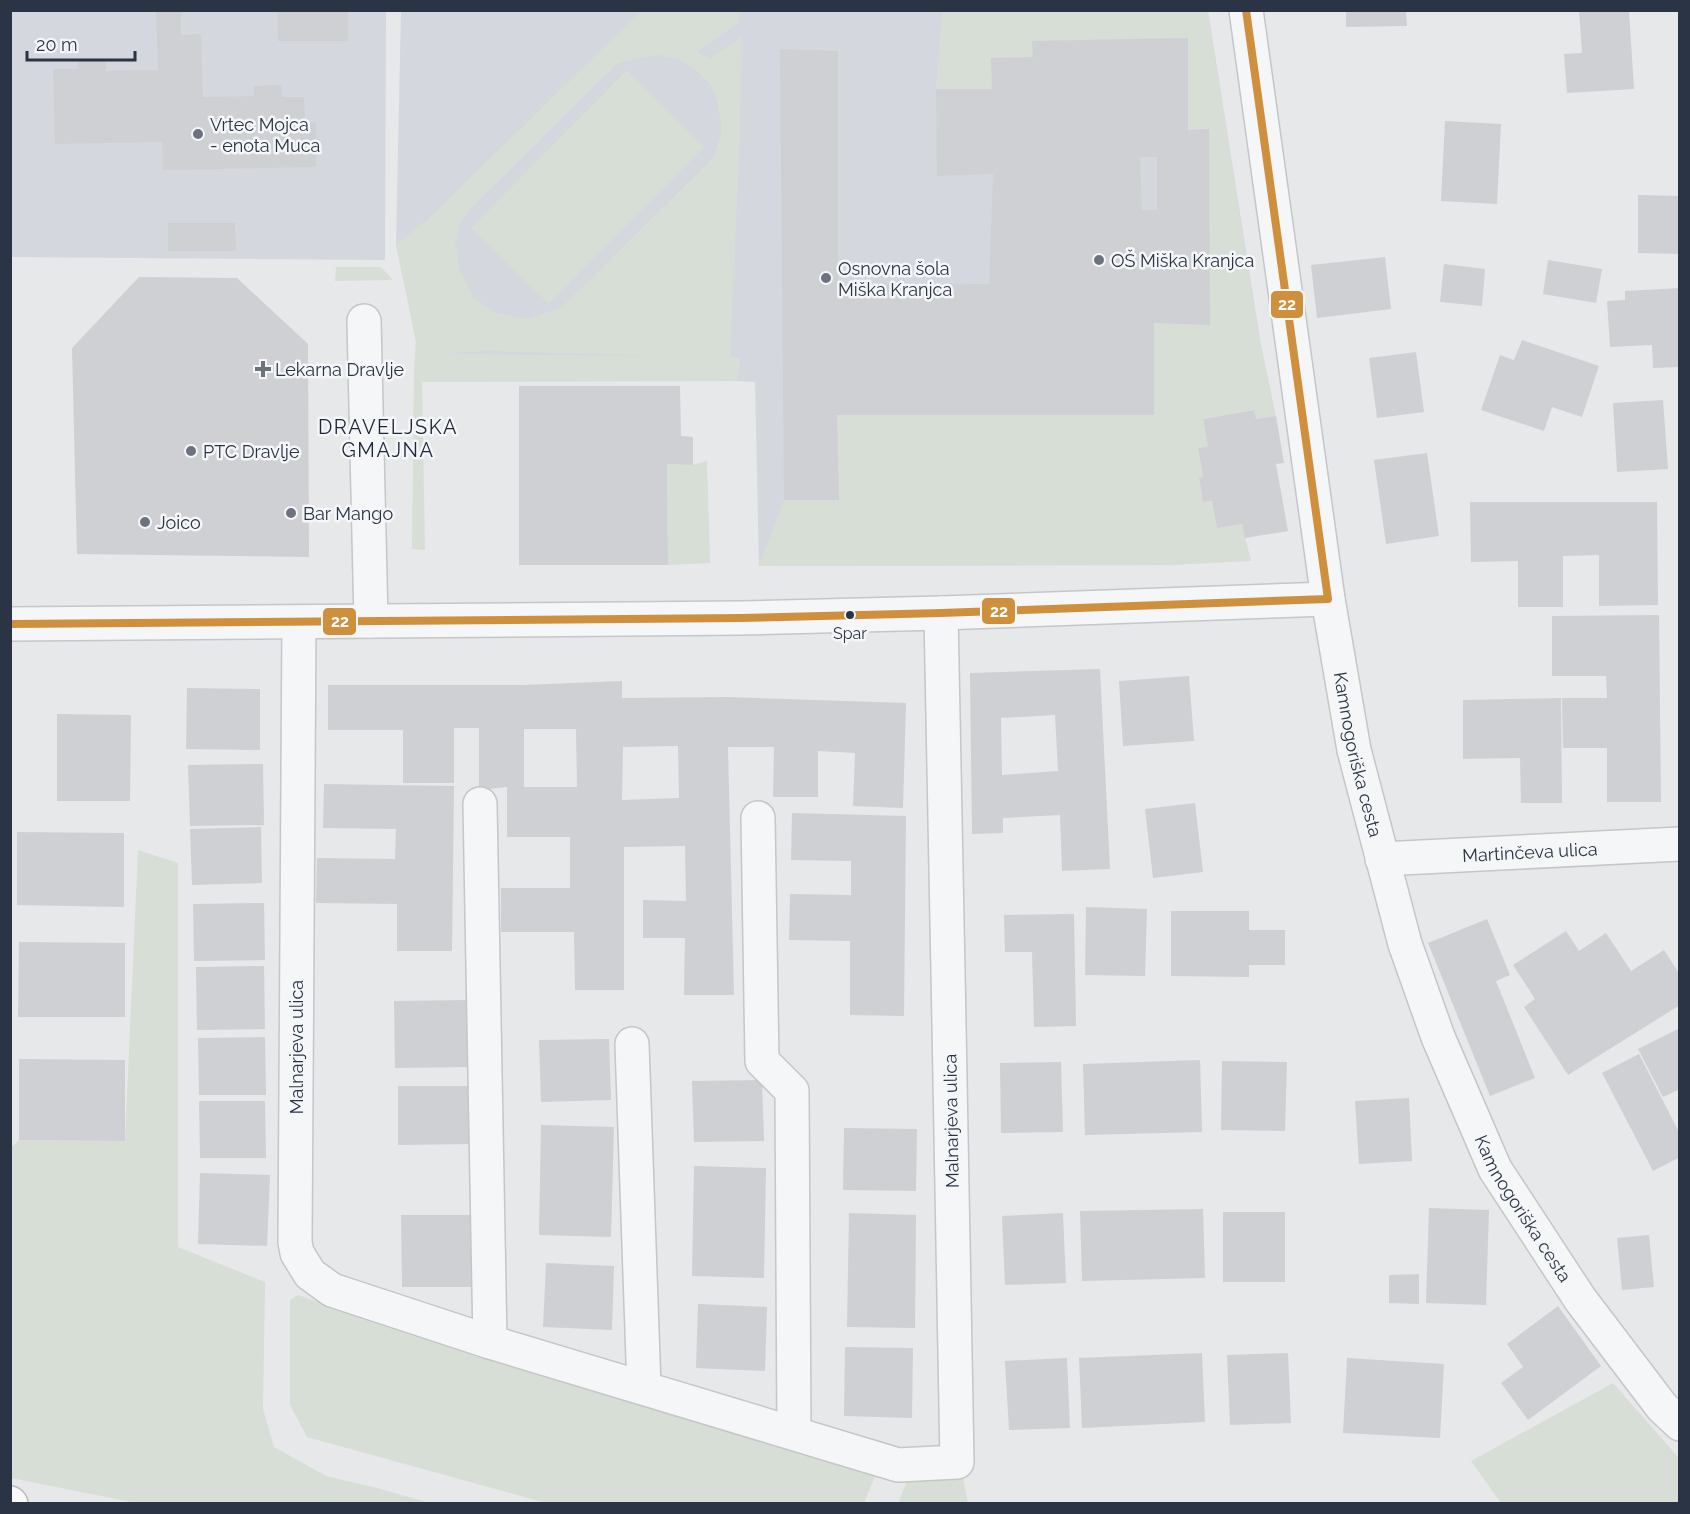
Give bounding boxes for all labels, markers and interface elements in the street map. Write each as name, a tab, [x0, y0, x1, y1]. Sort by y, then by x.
scale bar	[27, 24, 135, 62]
text: 20 m	[36, 34, 78, 55]
place label: Vrtec Mojca - enota Muca	[210, 114, 320, 156]
marker: Vrtec Mojca - enota Muca	[191, 127, 205, 141]
place label: OŠ Miška Kranjca	[1111, 249, 1254, 271]
marker: OŠ Miška Kranjca	[1092, 253, 1106, 267]
place label: Osnovna šola Miška Kranjca	[838, 258, 952, 300]
marker: Osnovna šola Miška Kranjca	[819, 271, 833, 285]
line badge: 22	[1270, 290, 1304, 319]
text: 22	[1278, 295, 1296, 314]
place label: Lekarna Dravlje	[275, 359, 405, 380]
marker: Lekarna Dravlje	[256, 362, 270, 376]
district label: DRAVELJSKA GMAJNA	[318, 415, 458, 462]
place label: PTC Dravlje	[203, 441, 300, 462]
marker: PTC Dravlje	[184, 444, 198, 458]
place label: Bar Mango	[303, 503, 393, 524]
marker: Bar Mango	[284, 506, 298, 520]
place label: Joico	[157, 512, 201, 533]
marker: Joico	[138, 515, 152, 529]
line badge: 22	[981, 597, 1016, 625]
text: 22	[990, 602, 1008, 621]
line badge: 22	[322, 607, 357, 636]
marker: Spar	[844, 609, 856, 621]
text: 22	[331, 612, 349, 631]
place label: Spar	[833, 624, 867, 643]
street label: Kamnogoriška cesta	[1330, 670, 1387, 839]
street label: Martinčeva ulica	[1462, 838, 1598, 865]
street label: Malnarjeva ulica	[286, 980, 307, 1114]
street label: Malnarjeva ulica	[939, 1054, 963, 1188]
street label: Kamnogoriška cesta	[1471, 1131, 1576, 1286]

